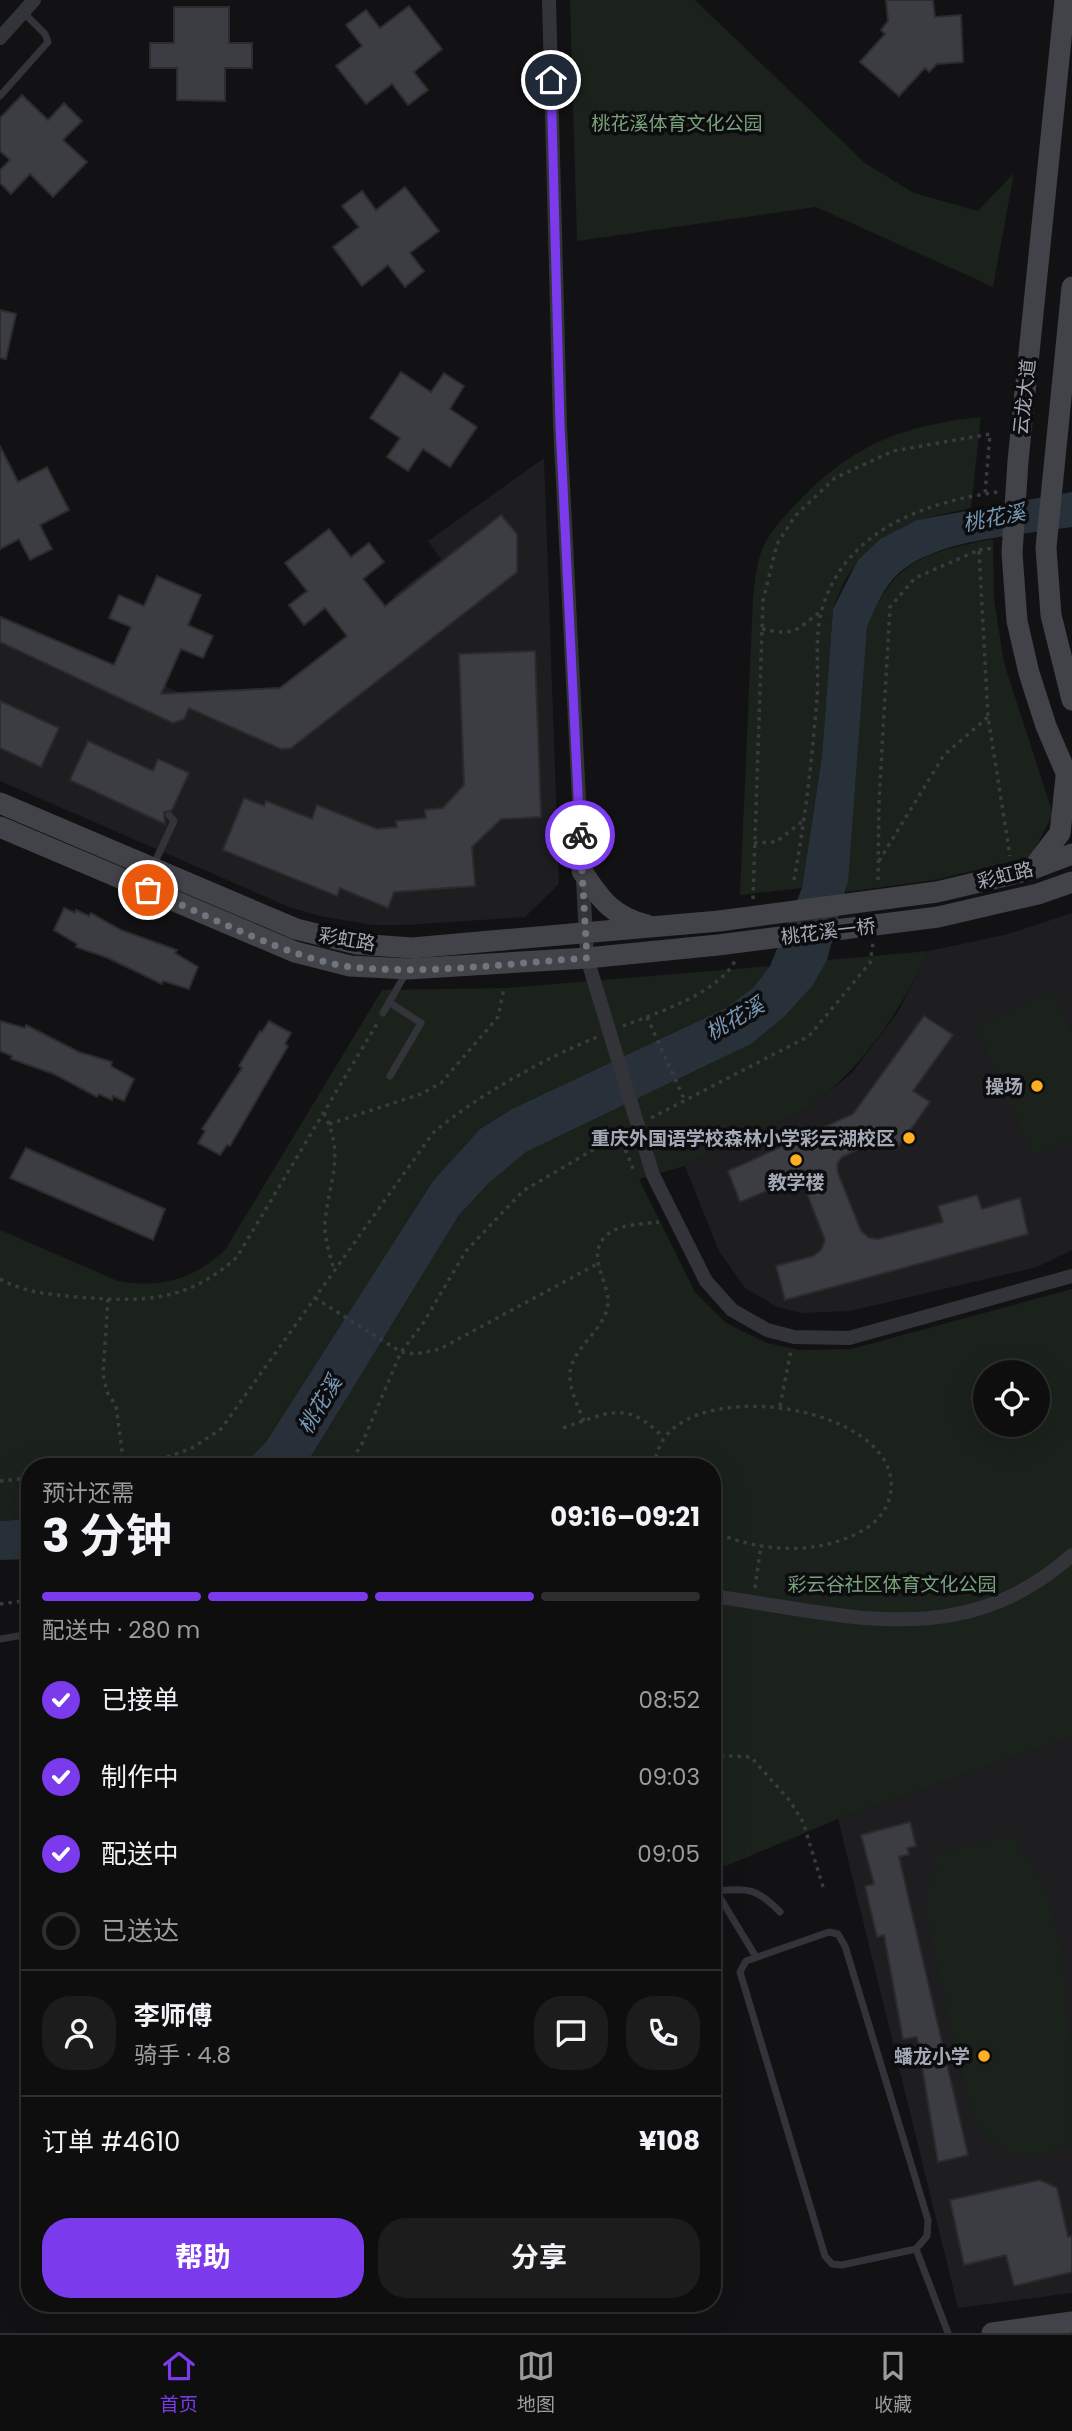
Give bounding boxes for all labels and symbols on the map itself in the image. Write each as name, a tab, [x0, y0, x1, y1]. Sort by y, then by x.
pin	[521, 50, 581, 110]
park label: 桃花溪体育文化公园	[591, 110, 763, 137]
street label: 云龙大道	[1007, 358, 1042, 436]
water label: 桃花溪	[960, 497, 1030, 538]
courier	[545, 800, 615, 870]
street label: 彩虹路	[974, 855, 1036, 895]
pin	[118, 860, 178, 920]
street label: 桃花溪一桥	[779, 912, 877, 951]
street label: 彩虹路	[316, 921, 377, 958]
water label: 桃花溪	[700, 989, 771, 1047]
place label: 操场	[985, 1073, 1023, 1100]
marker: 操场	[1029, 1078, 1045, 1094]
place label: 重庆外国语学校森林小学彩云湖校区	[591, 1125, 895, 1152]
marker: 重庆外国语学校森林小学彩云湖校区	[901, 1130, 917, 1146]
marker: 教学楼	[788, 1152, 804, 1168]
place label: 教学楼	[767, 1169, 825, 1196]
water label: 桃花溪	[291, 1369, 349, 1439]
park label: 彩云谷社区体育文化公园	[787, 1571, 997, 1598]
place label: 蟠龙小学	[894, 2043, 970, 2070]
marker: 蟠龙小学	[976, 2048, 992, 2064]

